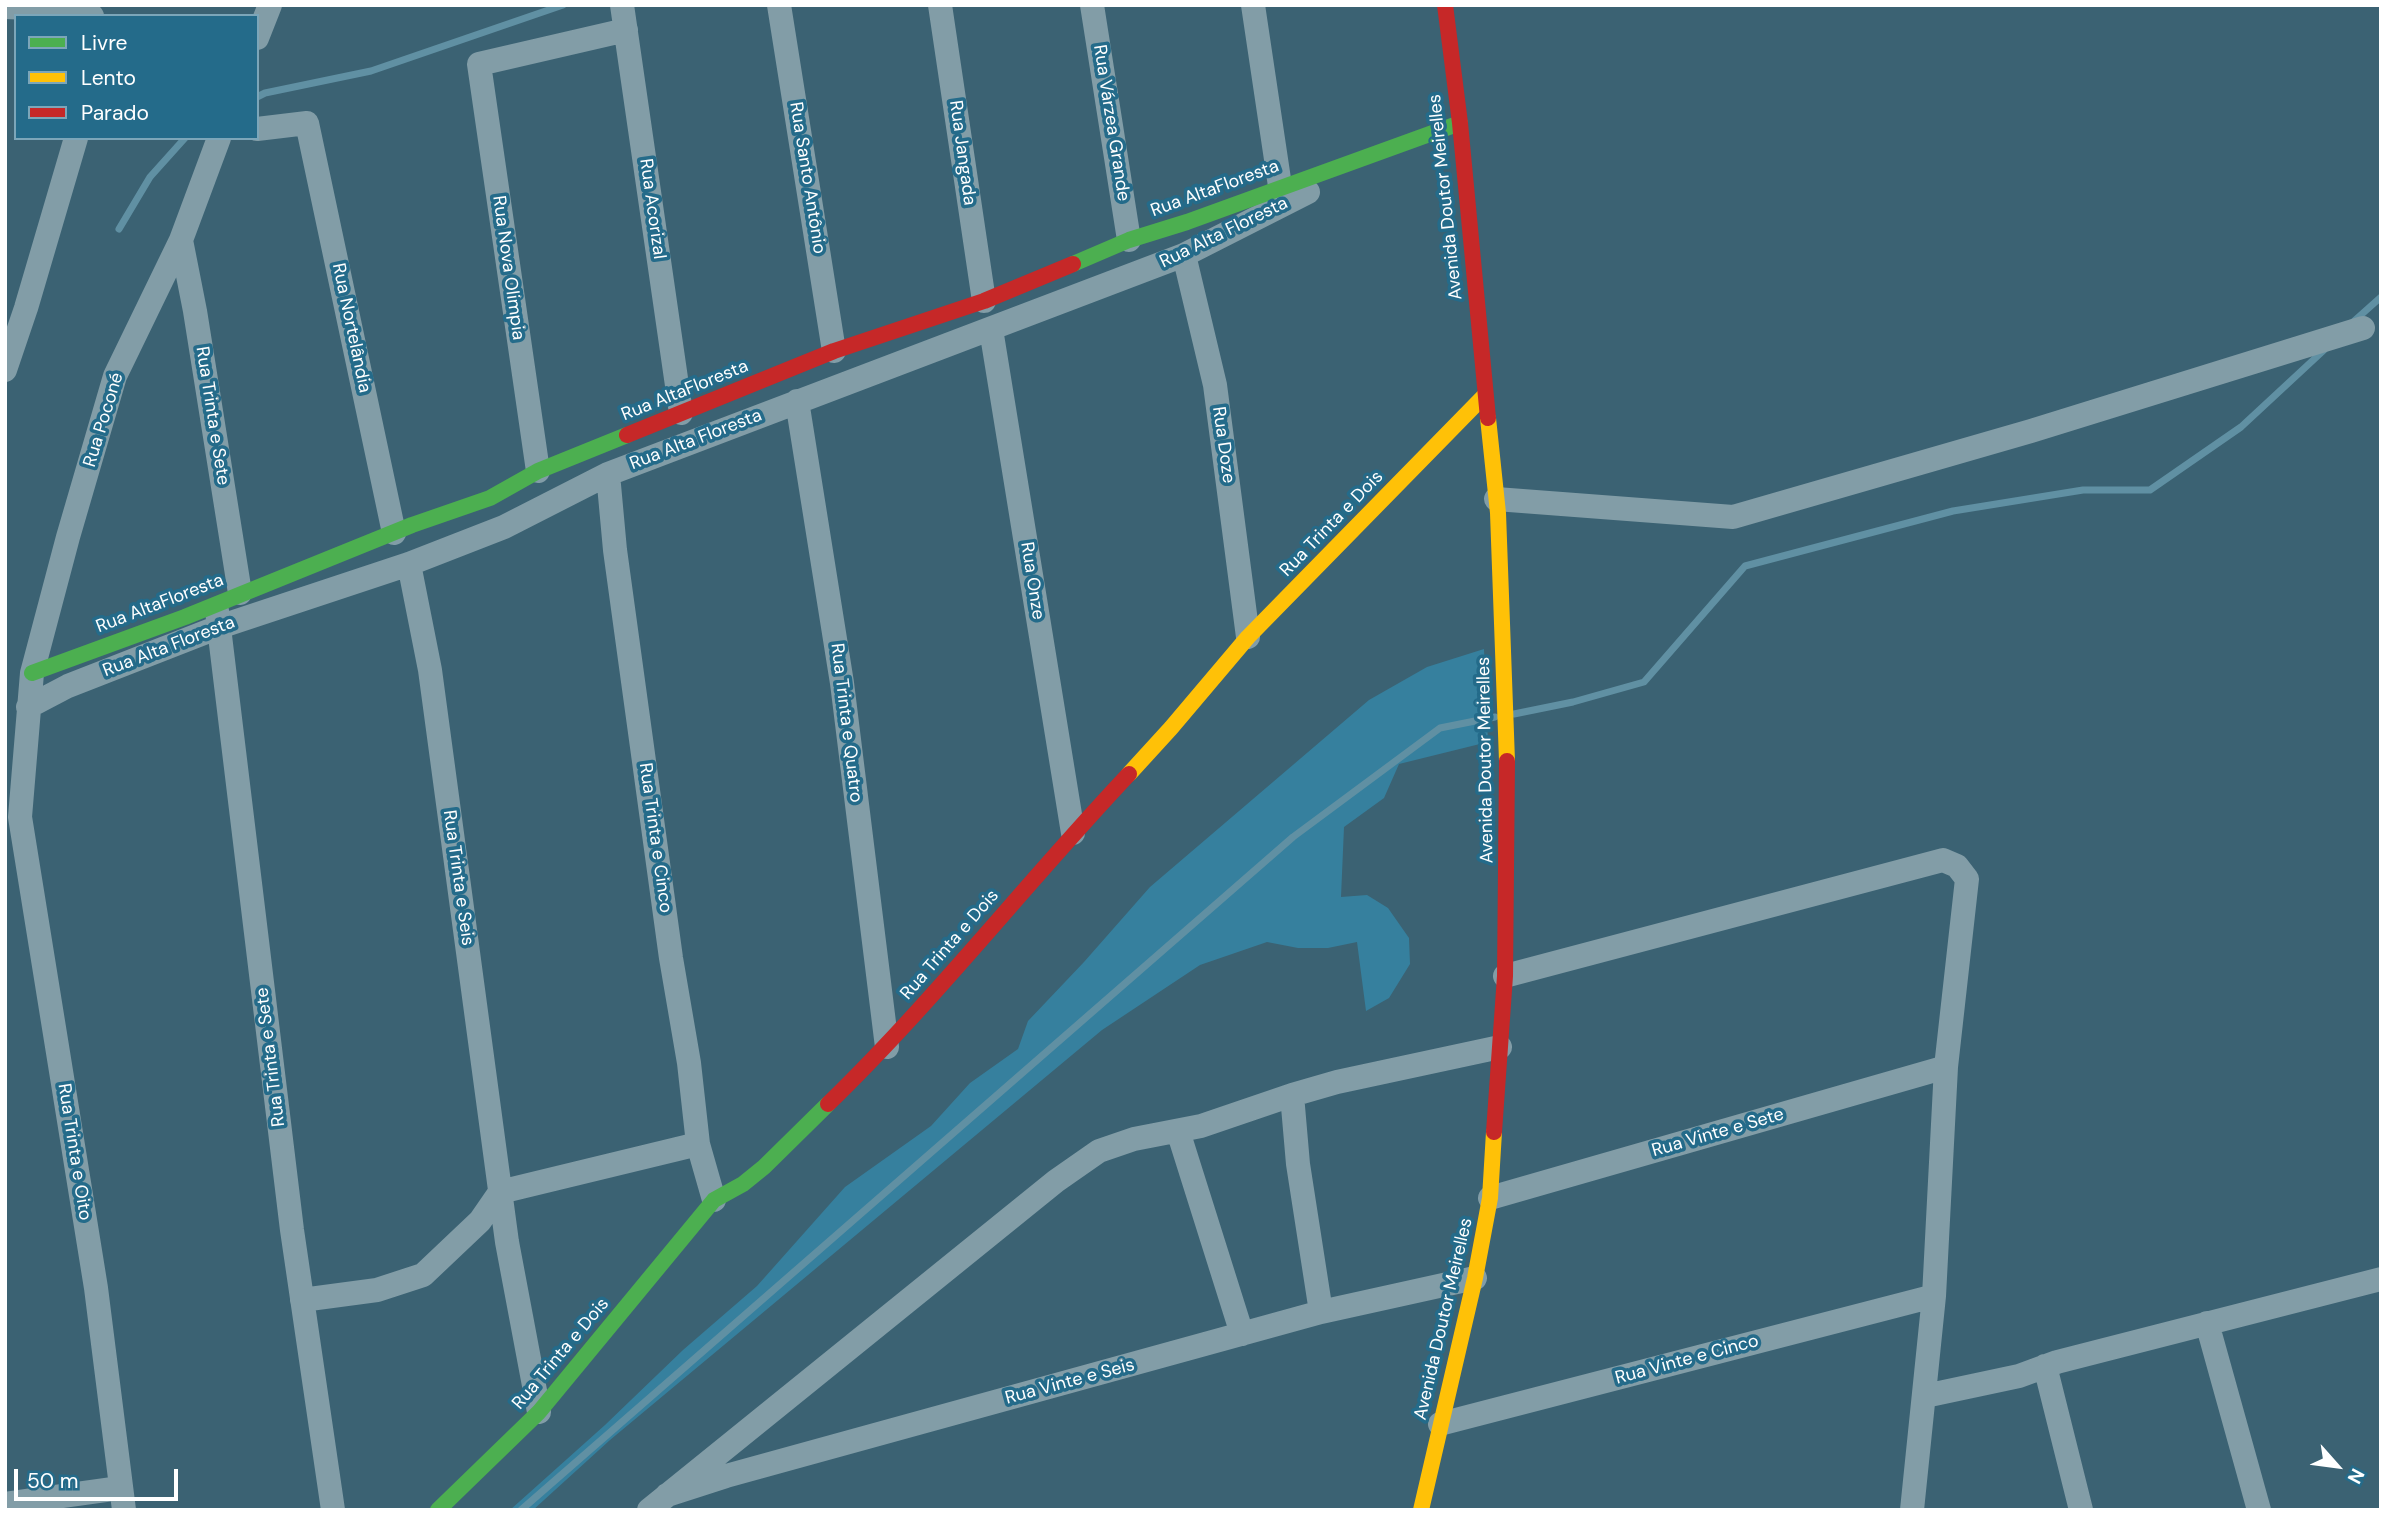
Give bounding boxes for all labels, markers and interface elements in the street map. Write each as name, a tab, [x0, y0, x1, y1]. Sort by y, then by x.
legend	[14, 14, 259, 140]
text: Livre	[81, 29, 127, 57]
street label: Rua Várzea Grande	[1088, 43, 1134, 203]
text: Lento	[81, 64, 136, 92]
street label: Avenida Doutor Meirelles	[1424, 93, 1468, 301]
text: Parado	[81, 99, 149, 127]
street label: Rua Jangada	[944, 99, 980, 207]
street label: Rua Santo Antônio	[784, 101, 830, 255]
street label: Rua AltaFloresta	[1148, 156, 1282, 222]
street label: Rua Acorizal	[634, 157, 670, 261]
street label: Rua Alta Floresta	[1157, 193, 1291, 273]
street label: Rua Nova Olimpia	[487, 194, 529, 342]
street label: Rua Nortelândia	[327, 261, 375, 395]
street label: Rua Trinta e Sete	[190, 345, 234, 487]
street label: Rua AltaFloresta	[618, 356, 752, 426]
street label: Rua Poconé	[79, 370, 129, 470]
street label: Rua Alta Floresta	[627, 405, 765, 475]
street label: Rua Doze	[1207, 405, 1239, 485]
street label: Rua Trinta e Dois	[1276, 466, 1388, 582]
street label: Rua Onze	[1015, 541, 1049, 621]
street label: Rua AltaFloresta	[93, 570, 227, 638]
street label: Rua Alta Floresta	[100, 612, 238, 682]
street label: Rua Trinta e Quatro	[826, 642, 866, 804]
street label: Avenida Doutor Meirelles	[1473, 657, 1499, 863]
street label: Rua Trinta e Cinco	[634, 762, 676, 914]
street label: Rua Trinta e Seis	[438, 809, 478, 947]
street label: Rua Trinta e Dois	[896, 885, 1004, 1005]
street label: Rua Trinta e Sete	[252, 986, 290, 1128]
street label: Rua Trinta e Oito	[53, 1082, 95, 1222]
street label: Rua Vinte e Sete	[1649, 1104, 1787, 1162]
street label: Avenida Doutor Meirelles	[1410, 1216, 1478, 1422]
street label: Rua Trinta e Dois	[508, 1294, 614, 1414]
street label: Rua Vinte e Cinco	[1613, 1330, 1761, 1390]
street label: Rua Vinte e Seis	[1003, 1354, 1137, 1410]
north arrow	[2302, 1431, 2372, 1501]
scale bar	[18, 1456, 182, 1500]
text: N	[2342, 1464, 2370, 1488]
text: 50 m	[27, 1467, 78, 1495]

